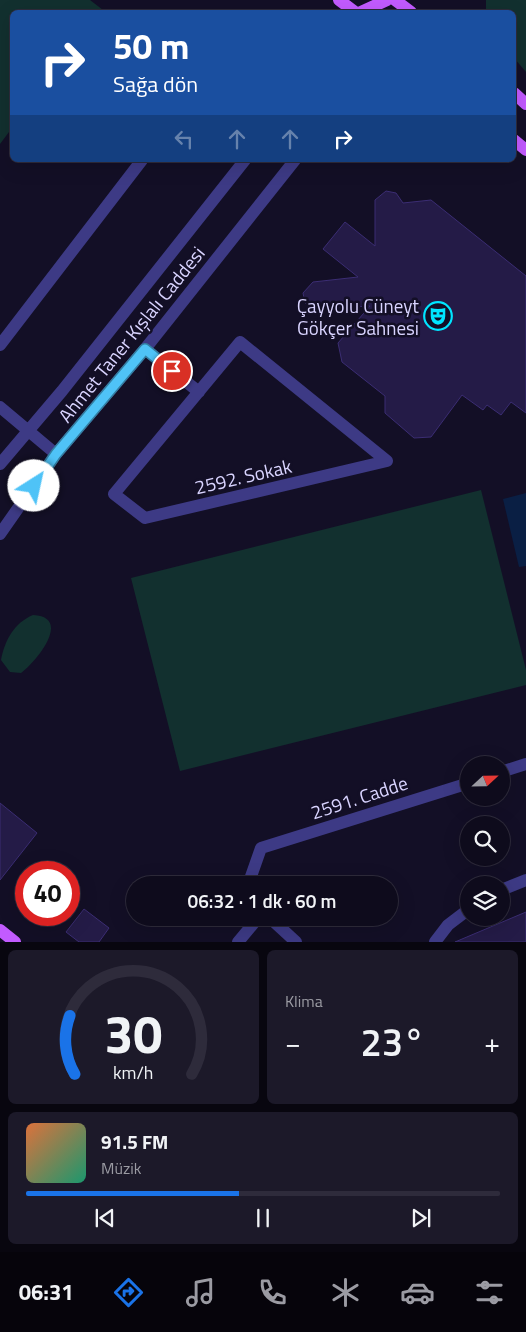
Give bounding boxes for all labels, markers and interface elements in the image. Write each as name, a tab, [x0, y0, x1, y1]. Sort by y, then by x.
text: 50 m	[113, 19, 189, 73]
icon: right	[30, 30, 95, 95]
text: Sağa dön	[113, 67, 198, 101]
icon: left	[170, 125, 198, 153]
icon: ahead	[223, 125, 251, 153]
icon: ahead	[276, 125, 304, 153]
icon: right	[329, 125, 357, 153]
street label: Ahmet Taner Kışlalı Caddesi	[51, 240, 211, 428]
place label: Çayyolu Cüneyt Gökçer Sahnesi	[297, 291, 419, 342]
theatre icon: Çayyolu Cüneyt Gökçer Sahnesi	[423, 301, 453, 331]
pin	[151, 350, 193, 392]
icon: arrive	[158, 357, 186, 385]
street label: 2592. Sokak	[192, 451, 294, 501]
position arrow	[7, 459, 59, 511]
north arrow	[460, 756, 510, 806]
map controls	[460, 756, 510, 926]
street label: 2591. Cadde	[307, 768, 411, 826]
button: search	[460, 816, 510, 866]
speed limit sign: 40	[15, 861, 80, 926]
button: layers	[460, 876, 510, 926]
text: 06:32 · 1 dk · 60 m	[188, 886, 336, 915]
text: Klima	[285, 989, 323, 1013]
text: 30	[104, 994, 163, 1073]
text: 23°	[361, 1013, 424, 1071]
text: −	[285, 1021, 301, 1064]
text: +	[484, 1021, 500, 1064]
text: km/h	[113, 1059, 154, 1086]
text: 91.5 FM	[101, 1127, 168, 1156]
text: Müzik	[101, 1156, 141, 1180]
icon: previous	[91, 1204, 119, 1232]
icon: pause	[249, 1204, 277, 1232]
icon: next	[407, 1204, 435, 1232]
text: 06:31	[19, 1275, 74, 1309]
icon: directions	[111, 1275, 146, 1310]
icon: music	[183, 1275, 218, 1310]
icon: phone	[255, 1275, 290, 1310]
icon: climate	[328, 1275, 363, 1310]
icon: car	[400, 1275, 435, 1310]
icon: filters	[472, 1275, 507, 1310]

